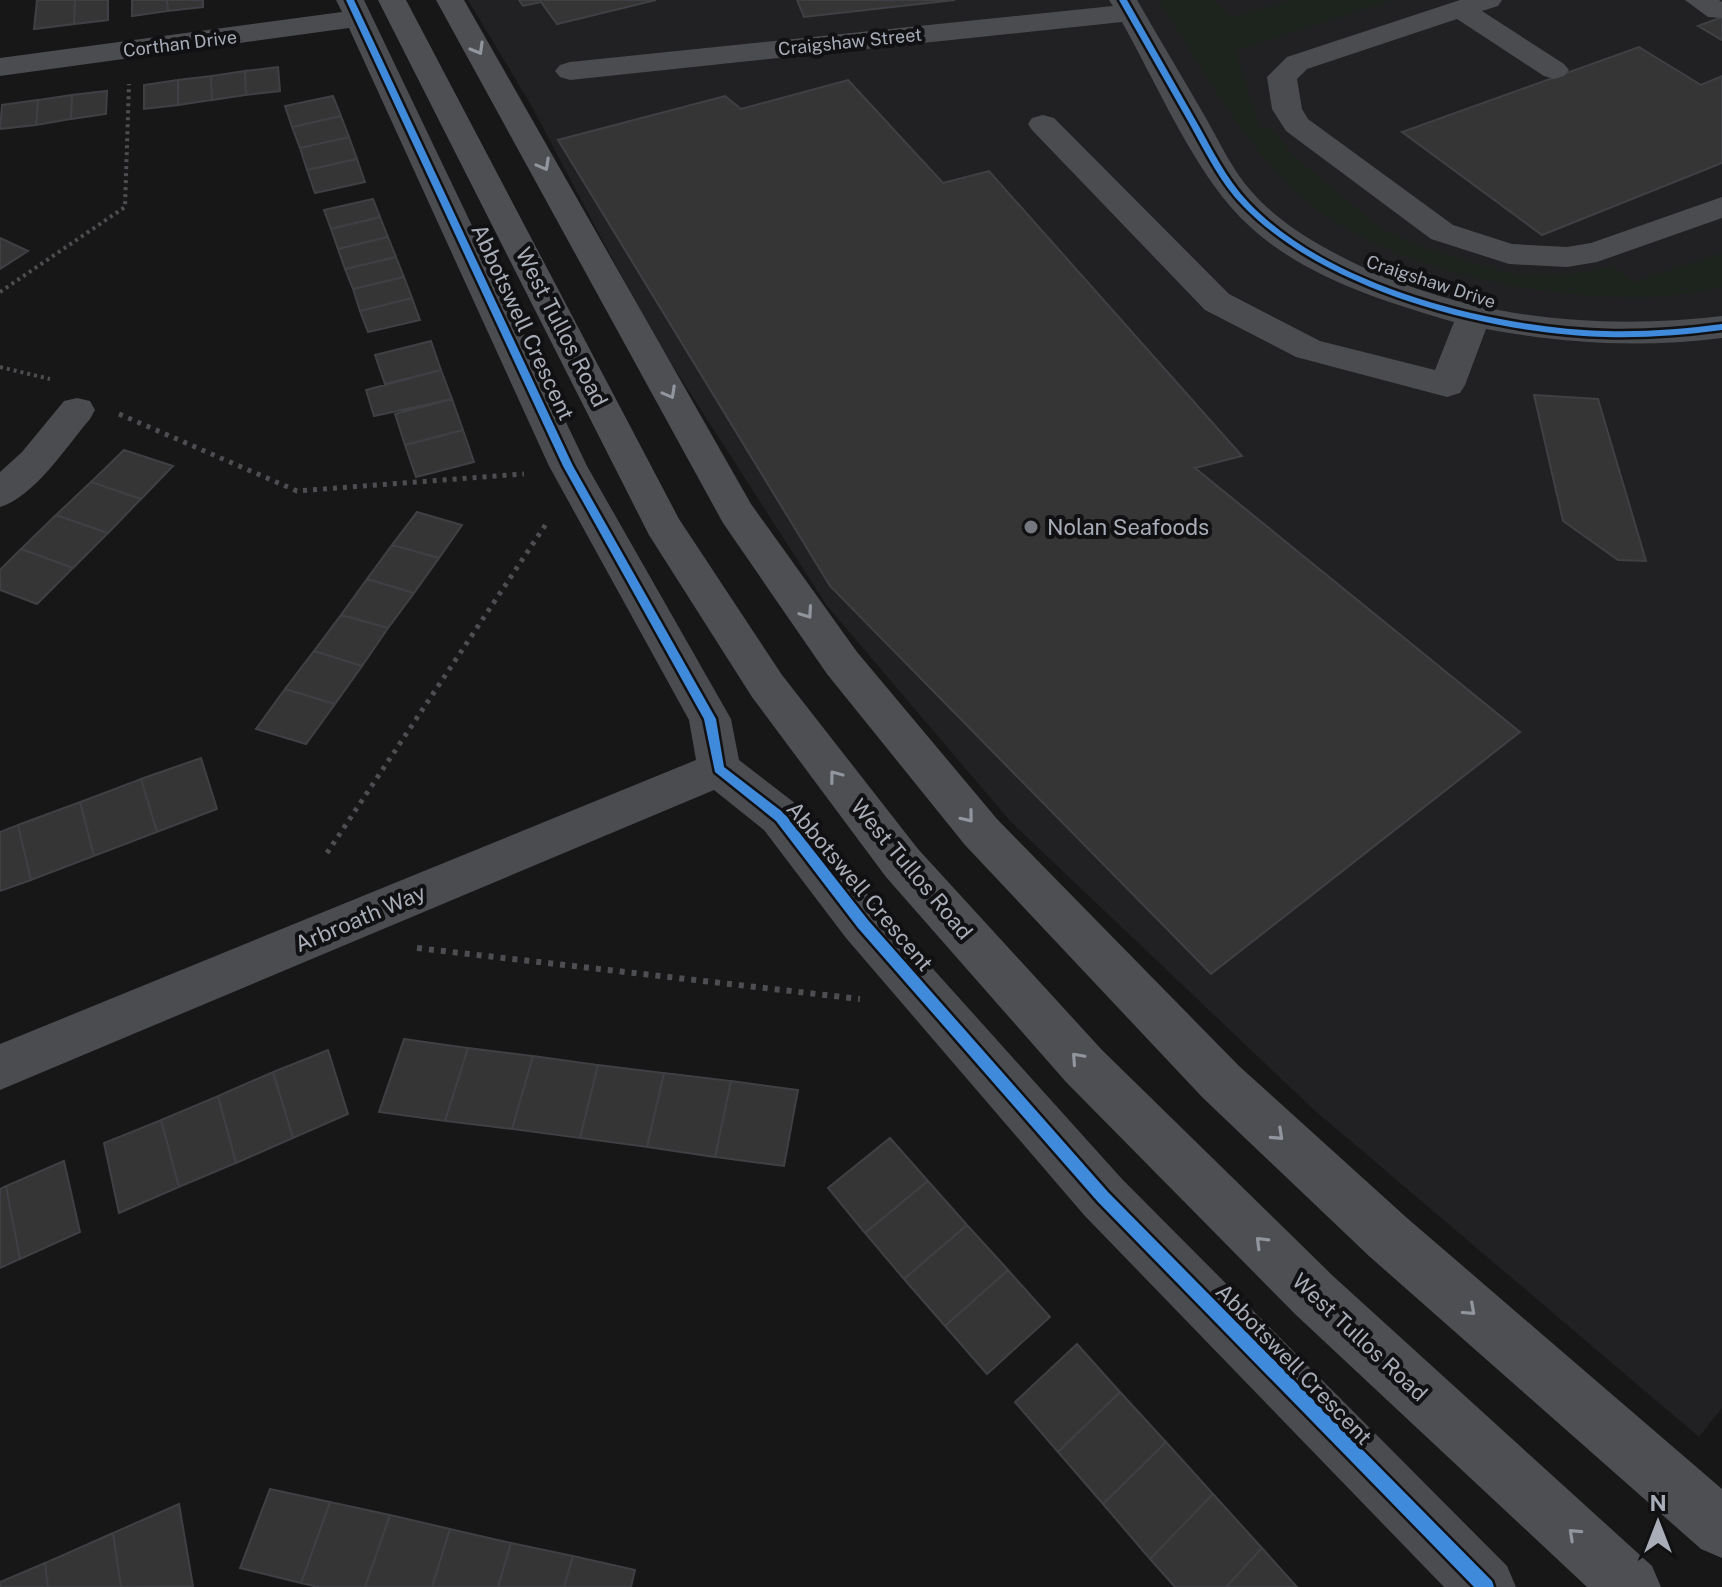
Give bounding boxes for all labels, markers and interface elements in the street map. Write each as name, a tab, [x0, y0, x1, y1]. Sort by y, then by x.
street label: Craigshaw Street	[777, 24, 923, 59]
street label: Corthan Drive	[122, 26, 238, 61]
one-way arrow	[468, 40, 484, 54]
one-way arrow	[534, 157, 550, 171]
street label: Abbotswell Crescent	[466, 220, 580, 424]
street label: West Tullos Road	[511, 243, 613, 411]
street label: Craigshaw Drive	[1364, 251, 1499, 312]
one-way arrow	[660, 384, 676, 398]
place label: Nolan Seafoods	[1047, 514, 1209, 540]
marker: Nolan Seafoods	[1022, 518, 1040, 536]
one-way arrow	[797, 605, 812, 619]
one-way arrow	[831, 770, 845, 784]
street label: West Tullos Road	[846, 794, 978, 944]
street label: Abbotswell Crescent	[781, 796, 939, 976]
one-way arrow	[959, 808, 973, 823]
street label: Arbroath Way	[291, 879, 429, 957]
one-way arrow	[1072, 1053, 1087, 1067]
one-way arrow	[1269, 1126, 1283, 1141]
one-way arrow	[1256, 1237, 1270, 1251]
street label: West Tullos Road	[1287, 1268, 1433, 1406]
street label: Abbotswell Crescent	[1211, 1278, 1377, 1450]
one-way arrow	[1461, 1300, 1476, 1315]
north arrow	[1618, 1483, 1698, 1563]
text: N	[1649, 1490, 1667, 1516]
one-way arrow	[1568, 1530, 1583, 1544]

